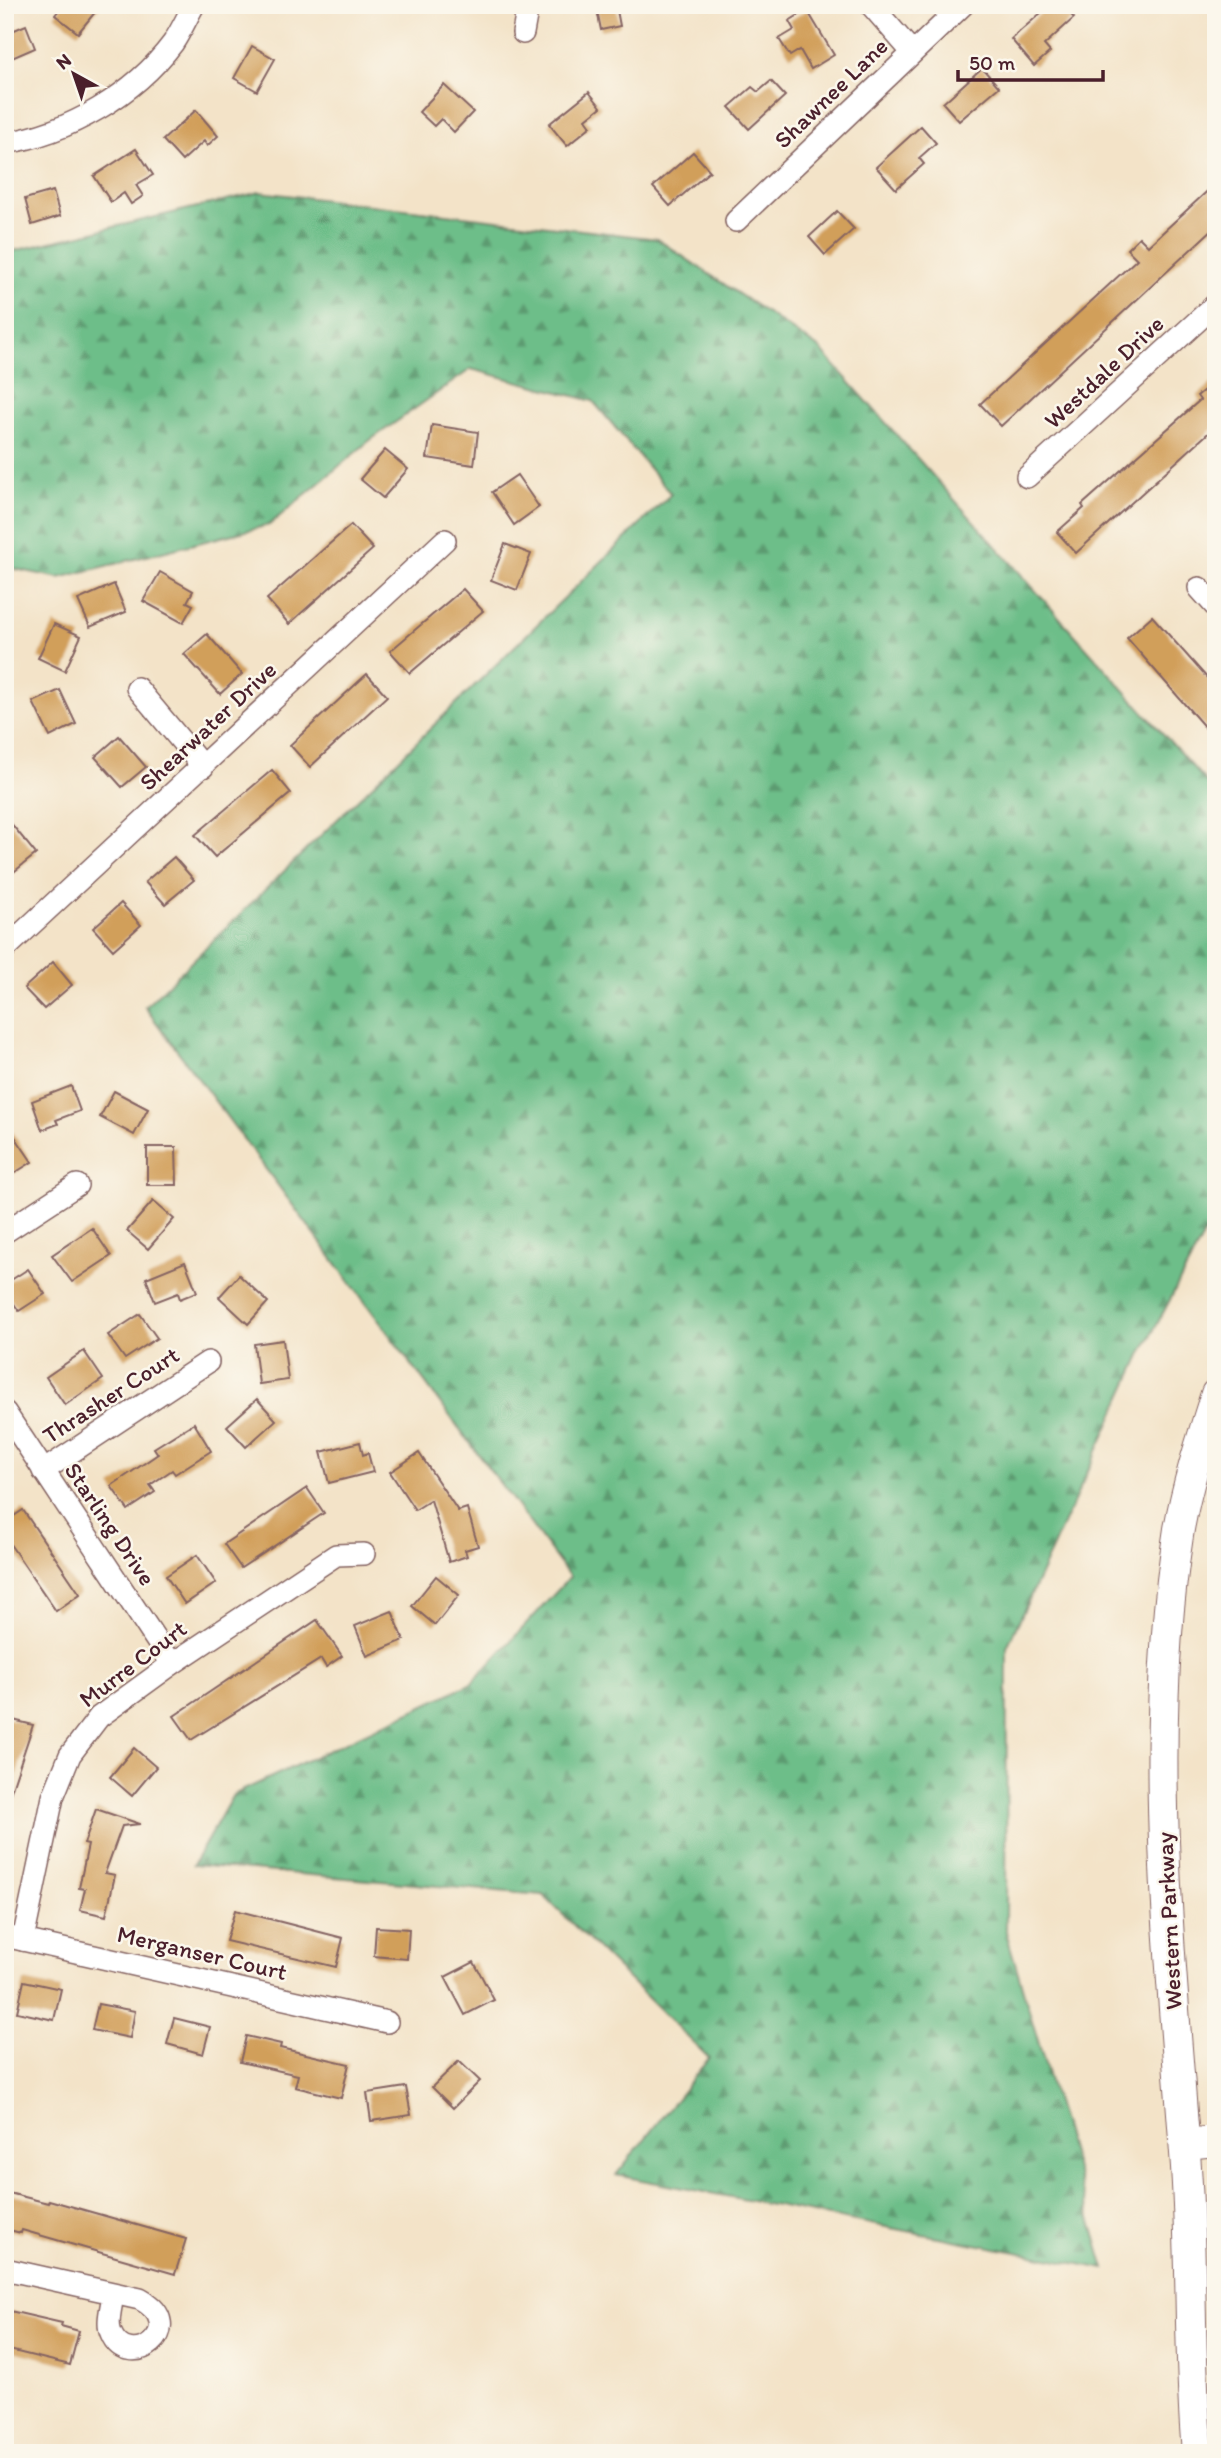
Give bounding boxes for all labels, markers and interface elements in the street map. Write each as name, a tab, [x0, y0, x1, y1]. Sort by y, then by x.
street label: Shawnee Lane	[768, 31, 894, 154]
north arrow	[38, 38, 108, 108]
scale bar	[958, 38, 1104, 82]
text: N	[51, 48, 76, 74]
text: 50 m	[969, 50, 1016, 75]
street label: Westdale Drive	[1038, 309, 1170, 434]
street label: Shearwater Drive	[133, 655, 282, 796]
street label: Thrasher Court	[37, 1340, 184, 1449]
street label: Starling Drive	[59, 1457, 162, 1591]
street label: Murre Court	[73, 1614, 192, 1713]
street label: Western Parkway	[1149, 1831, 1188, 2011]
street label: Merganser Court	[114, 1919, 290, 1986]

